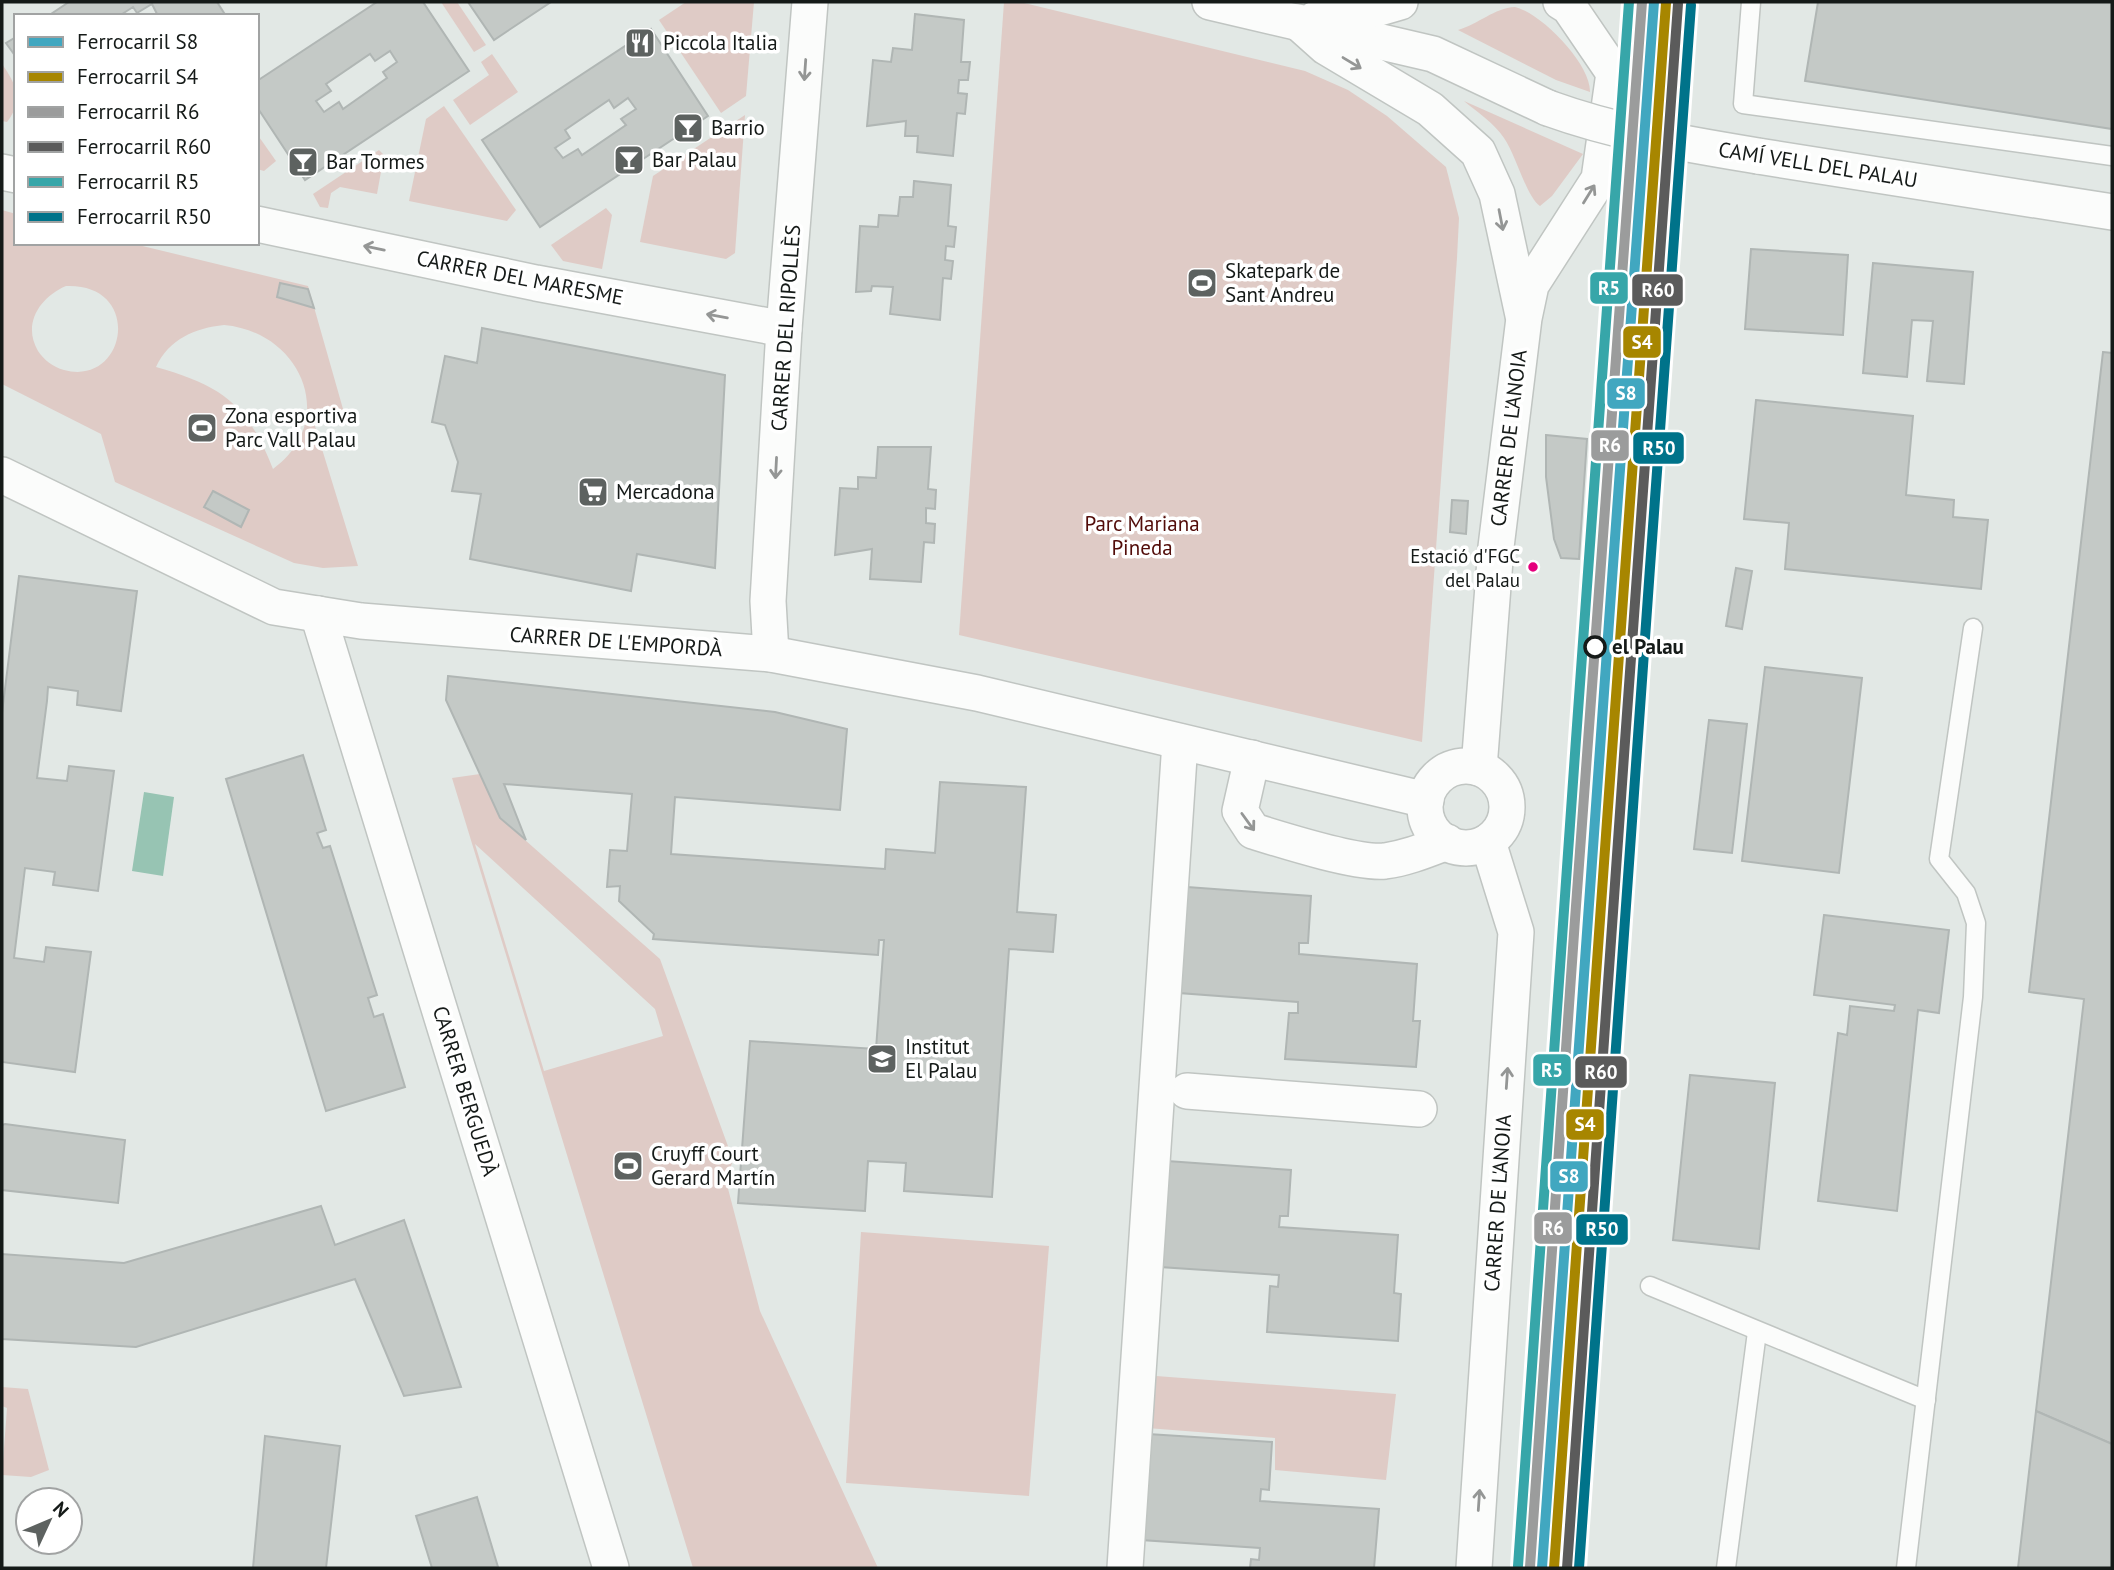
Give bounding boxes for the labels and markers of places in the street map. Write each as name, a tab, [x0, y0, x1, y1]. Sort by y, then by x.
restaurant icon: Piccola Italia	[623, 26, 657, 60]
place label: Piccola Italia	[663, 29, 778, 56]
bar icon: Barrio	[671, 111, 705, 145]
place label: Barrio	[711, 114, 765, 141]
bar icon: Bar Palau	[612, 143, 646, 177]
bar icon: Bar Tormes	[286, 145, 320, 179]
place label: Bar Palau	[652, 146, 737, 173]
place label: Bar Tormes	[326, 148, 425, 175]
place label: Skatepark de Sant Andreu	[1225, 257, 1340, 308]
sports icon: Skatepark de Sant Andreu	[1185, 266, 1219, 300]
place label: Zona esportiva Parc Vall Palau	[225, 402, 357, 453]
sports icon: Zona esportiva Parc Vall Palau	[185, 411, 219, 445]
supermarket icon: Mercadona	[576, 475, 610, 509]
place label: Mercadona	[616, 478, 715, 505]
place label: Estació d'FGC del Palau	[1410, 544, 1520, 592]
marker: Estació d'FGC del Palau	[1526, 560, 1540, 574]
place label: el Palau	[1612, 633, 1684, 660]
marker: el Palau	[1584, 636, 1606, 658]
place label: Institut El Palau	[905, 1033, 977, 1084]
school or university icon: Institut El Palau	[865, 1042, 899, 1076]
place label: Cruyff Court Gerard Martín	[651, 1140, 775, 1191]
sports icon: Cruyff Court Gerard Martín	[611, 1149, 645, 1183]

